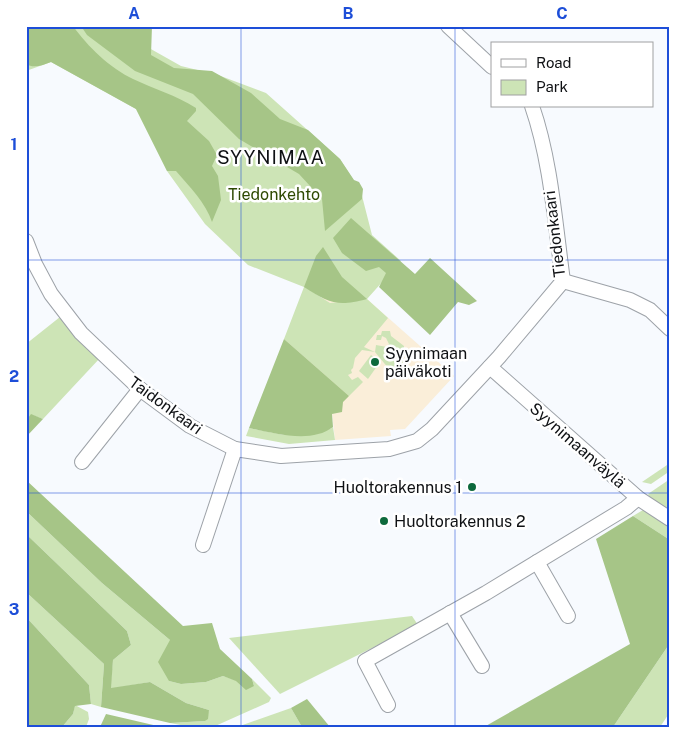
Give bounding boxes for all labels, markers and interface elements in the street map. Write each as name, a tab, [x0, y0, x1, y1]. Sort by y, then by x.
text: A	[128, 4, 140, 23]
text: B	[343, 4, 354, 23]
text: C	[556, 4, 568, 23]
legend	[491, 42, 654, 108]
text: Road	[536, 54, 572, 71]
text: Park	[536, 78, 568, 95]
text: 1	[11, 135, 17, 154]
district label: SYYNIMAA	[217, 146, 325, 168]
park label: Tiedonkehto	[228, 185, 320, 204]
street label: Tiedonkaari	[540, 190, 569, 278]
place label: Syynimaan päiväkoti	[385, 344, 467, 381]
marker: Syynimaan päiväkoti	[369, 356, 381, 368]
text: 2	[9, 367, 19, 386]
street label: Taidonkaari	[125, 372, 206, 438]
street label: Syynimaanväylä	[526, 399, 629, 492]
place label: Huoltorakennus 1	[333, 478, 462, 497]
marker: Huoltorakennus 1	[466, 481, 478, 493]
place label: Huoltorakennus 2	[394, 512, 526, 531]
marker: Huoltorakennus 2	[378, 515, 390, 527]
text: 3	[9, 600, 19, 619]

